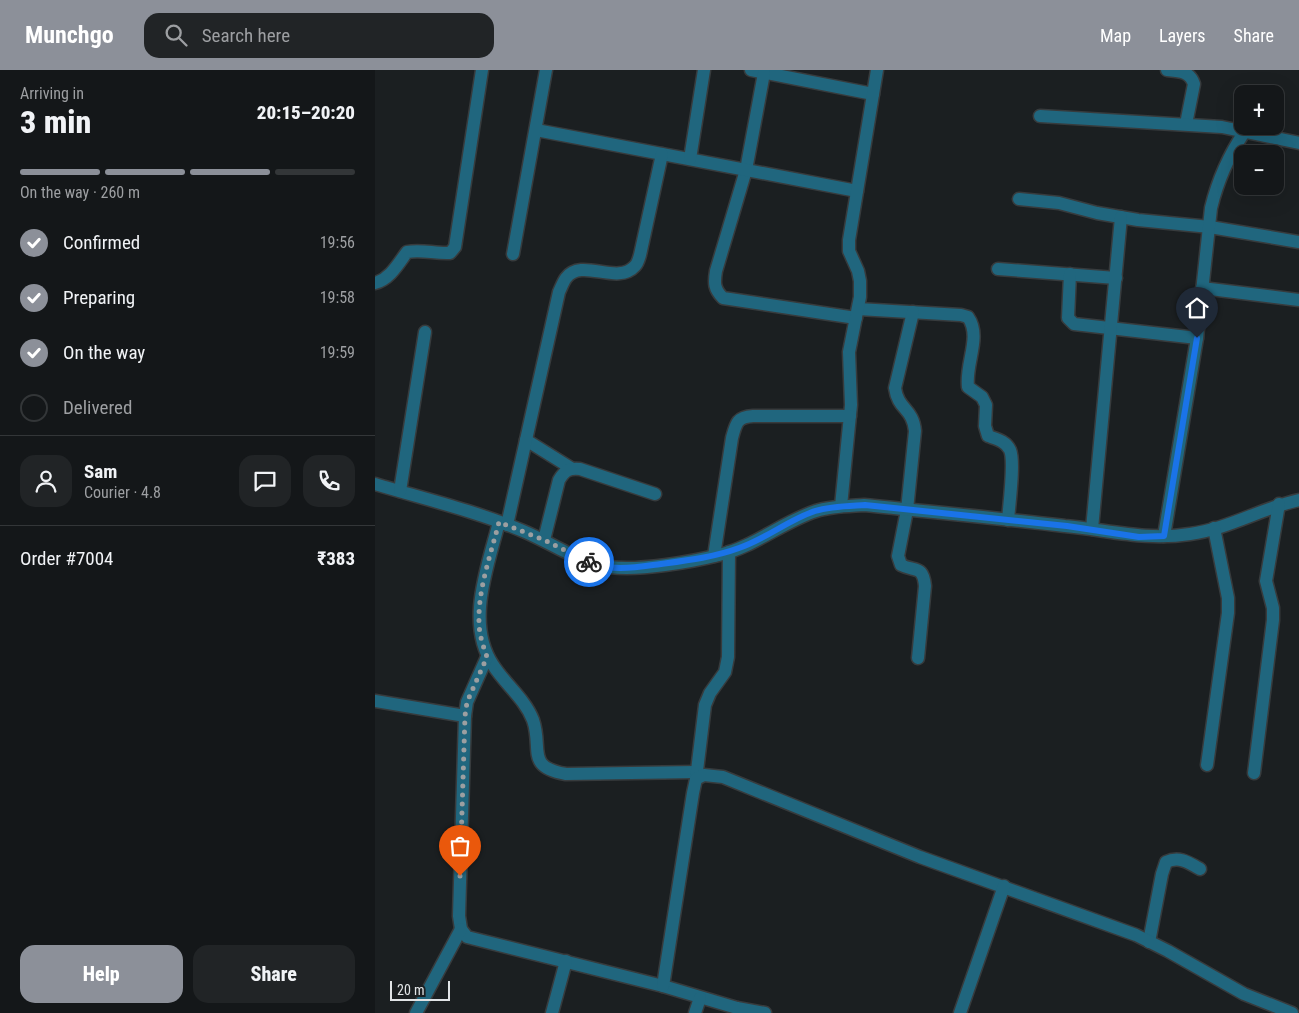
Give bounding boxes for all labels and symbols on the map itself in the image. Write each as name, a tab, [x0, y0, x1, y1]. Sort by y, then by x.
pin	[1176, 287, 1218, 338]
courier	[564, 537, 614, 587]
pin	[439, 825, 481, 876]
scale bar	[390, 978, 450, 1001]

